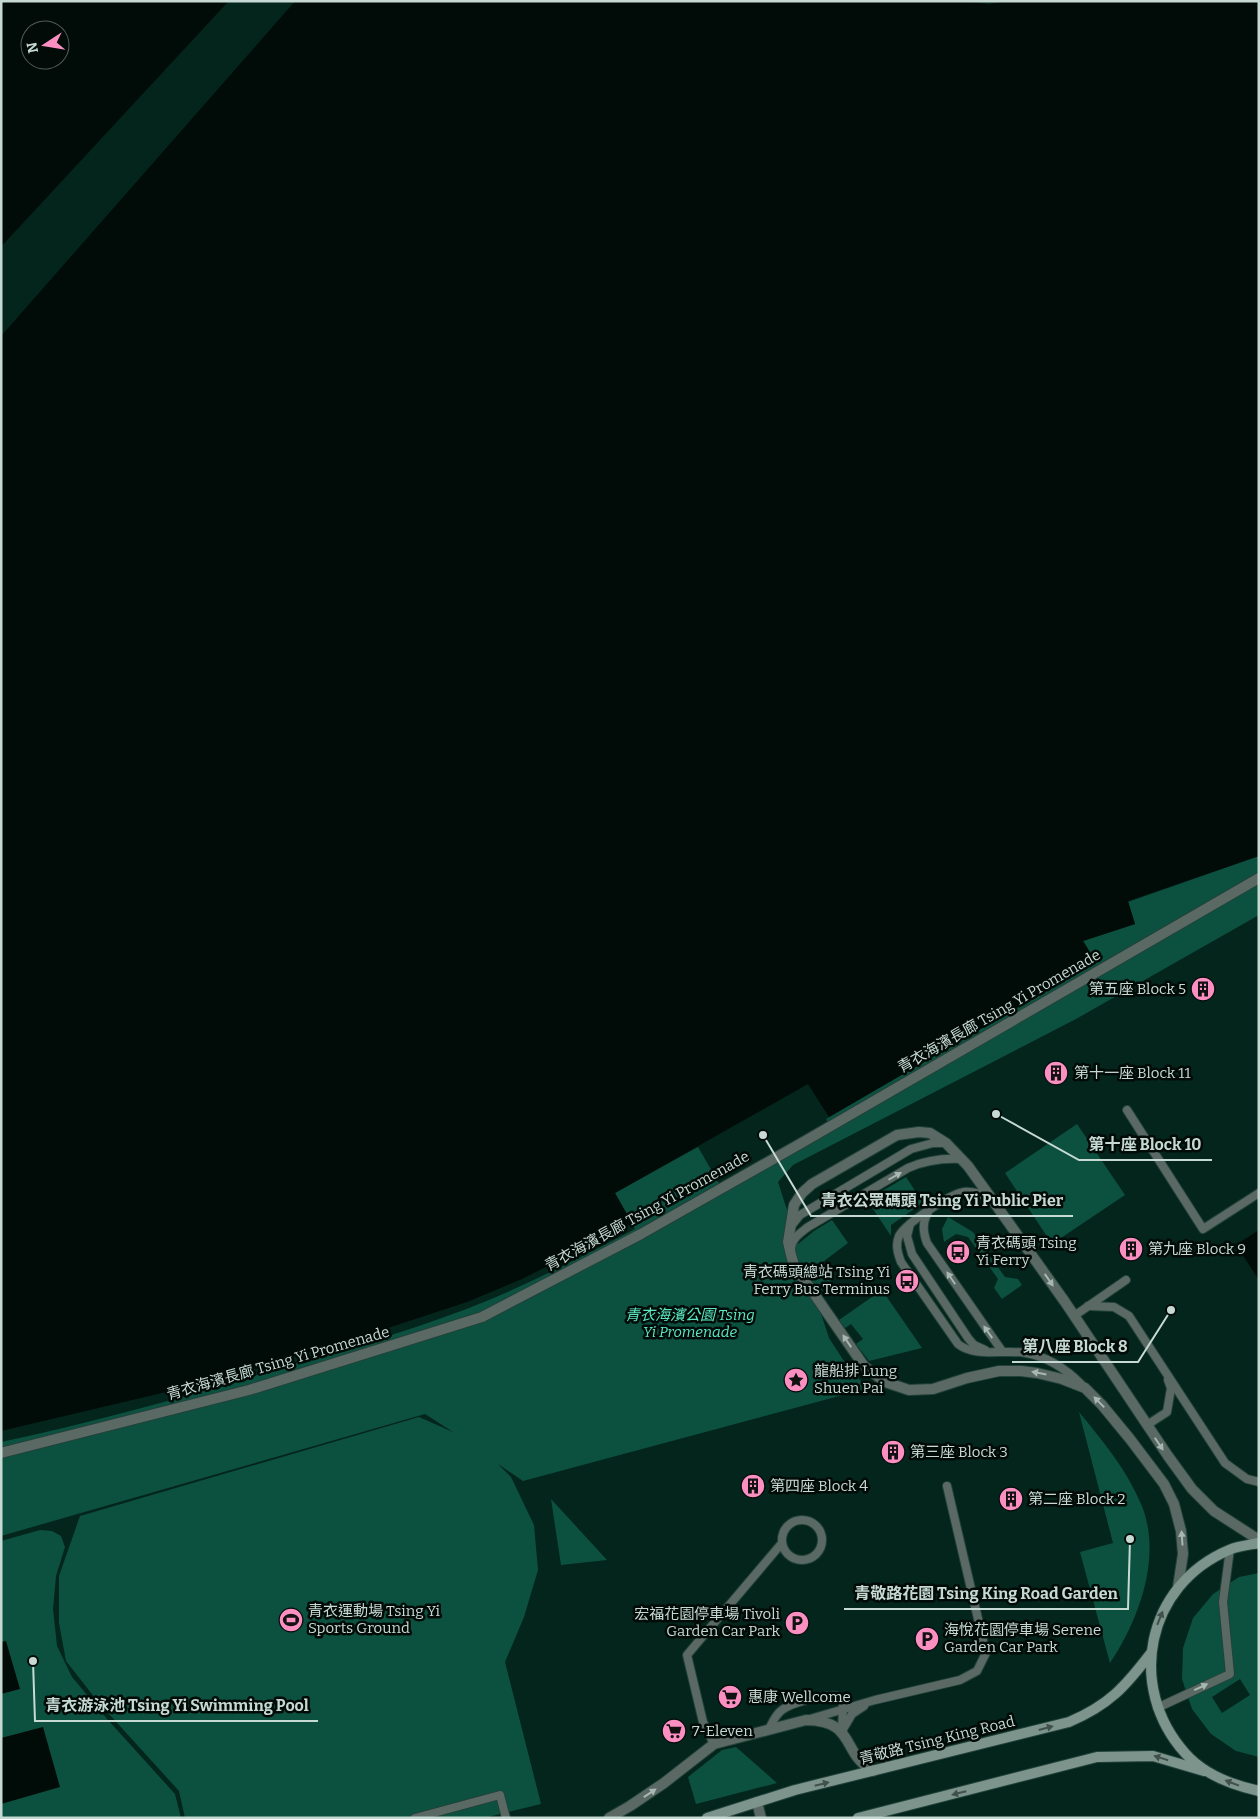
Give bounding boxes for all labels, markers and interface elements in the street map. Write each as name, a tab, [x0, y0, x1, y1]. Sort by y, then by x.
north arrow	[20, 20, 70, 70]
text: N	[23, 40, 42, 55]
street label: 青衣海濱長廊 Tsing Yi Promenade	[895, 945, 1103, 1077]
building icon: 第五座 Block 5	[1190, 976, 1216, 1002]
place label: 第五座 Block 5	[1089, 980, 1186, 998]
building icon: 第十一座 Block 11	[1043, 1060, 1069, 1086]
place label: 第十一座 Block 11	[1074, 1064, 1191, 1082]
callout: 第十座 Block 10	[1079, 1129, 1212, 1160]
text: 第十座 Block 10	[1089, 1135, 1201, 1154]
street label: 青衣海濱長廊 Tsing Yi Promenade	[542, 1147, 752, 1275]
one-way arrow	[889, 1171, 902, 1180]
callout: 青衣公眾碼頭 Tsing Yi Public Pier	[811, 1185, 1073, 1216]
text: 青衣公眾碼頭 Tsing Yi Public Pier	[821, 1191, 1064, 1210]
place label: 青衣碼頭 Tsing Yi Ferry	[976, 1234, 1077, 1269]
building icon: 第九座 Block 9	[1118, 1236, 1144, 1262]
bus stop icon: 青衣碼頭 Tsing Yi Ferry	[945, 1239, 971, 1265]
place label: 第九座 Block 9	[1148, 1240, 1246, 1258]
place label: 青衣碼頭總站 Tsing Yi Ferry Bus Terminus	[743, 1263, 891, 1298]
bus stop icon: 青衣碼頭總站 Tsing Yi Ferry Bus Terminus	[894, 1268, 920, 1294]
one-way arrow	[946, 1271, 956, 1284]
one-way arrow	[1044, 1273, 1054, 1287]
park label: 青衣海濱公園 Tsing Yi Promenade	[625, 1306, 755, 1341]
street label: 青衣海濱長廊 Tsing Yi Promenade	[165, 1323, 391, 1403]
one-way arrow	[983, 1325, 993, 1339]
callout: 第八座 Block 8	[1012, 1331, 1138, 1362]
one-way arrow	[842, 1334, 852, 1348]
text: 第八座 Block 8	[1022, 1337, 1128, 1356]
place label: 龍船排 Lung Shuen Pai	[814, 1362, 897, 1397]
place icon: 龍船排 Lung Shuen Pai	[783, 1367, 809, 1393]
one-way arrow	[1031, 1369, 1047, 1377]
one-way arrow	[1093, 1396, 1105, 1408]
one-way arrow	[1155, 1437, 1164, 1451]
building icon: 第三座 Block 3	[880, 1439, 906, 1465]
place label: 第三座 Block 3	[910, 1443, 1008, 1461]
building icon: 第四座 Block 4	[740, 1473, 766, 1499]
place label: 第四座 Block 4	[770, 1477, 868, 1495]
building icon: 第二座 Block 2	[998, 1486, 1024, 1512]
place label: 第二座 Block 2	[1028, 1490, 1126, 1508]
one-way arrow	[1177, 1530, 1185, 1546]
callout: 青敬路花園 Tsing King Road Garden	[844, 1578, 1128, 1609]
text: 青敬路花園 Tsing King Road Garden	[854, 1584, 1119, 1603]
place label: 青衣運動場 Tsing Yi Sports Ground	[308, 1602, 440, 1637]
place label: 宏福花園停車場 Tivoli Garden Car Park	[634, 1605, 781, 1640]
sports icon: 青衣運動場 Tsing Yi Sports Ground	[278, 1607, 304, 1633]
parking icon: 宏福花園停車場 Tivoli Garden Car Park	[784, 1610, 810, 1636]
one-way arrow	[1157, 1611, 1165, 1625]
place label: 海悅花園停車場 Serene Garden Car Park	[944, 1621, 1101, 1656]
parking icon: 海悅花園停車場 Serene Garden Car Park	[914, 1626, 940, 1652]
one-way arrow	[1194, 1683, 1209, 1692]
supermarket icon: 惠康 Wellcome	[717, 1684, 743, 1710]
place label: 惠康 Wellcome	[748, 1688, 851, 1706]
callout: 青衣游泳池 Tsing Yi Swimming Pool	[35, 1690, 318, 1721]
text: 青衣游泳池 Tsing Yi Swimming Pool	[45, 1696, 309, 1715]
street label: 青敬路 Tsing King Road	[857, 1712, 1017, 1768]
supermarket icon: 7-Eleven	[661, 1718, 687, 1744]
place label: 7-Eleven	[692, 1722, 753, 1740]
one-way arrow	[1038, 1724, 1053, 1732]
one-way arrow	[1153, 1754, 1168, 1762]
one-way arrow	[1225, 1779, 1239, 1787]
one-way arrow	[814, 1780, 829, 1788]
one-way arrow	[644, 1788, 657, 1797]
one-way arrow	[952, 1789, 967, 1797]

